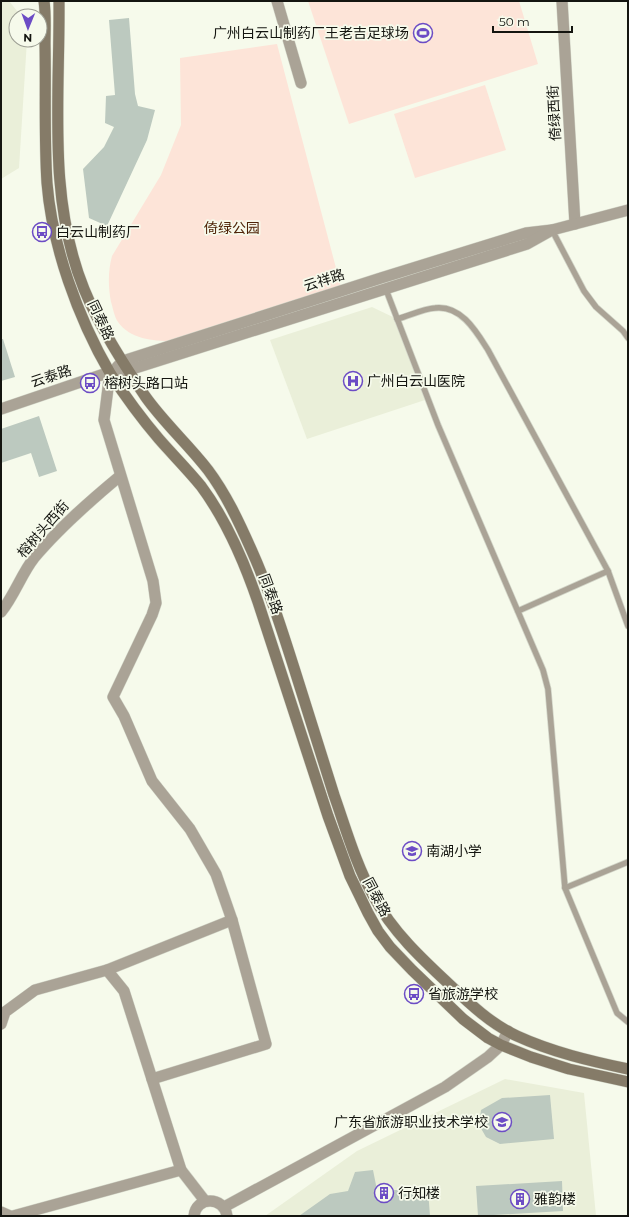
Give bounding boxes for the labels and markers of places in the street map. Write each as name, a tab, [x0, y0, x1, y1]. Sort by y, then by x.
sports icon: 广州白云山制药厂王老吉足球场	[412, 22, 434, 44]
place label: 广州白云山制药厂王老吉足球场	[213, 24, 409, 42]
bus stop icon: 白云山制药厂	[31, 221, 53, 243]
place label: 白云山制药厂	[56, 223, 140, 241]
hospital icon: 广州白云山医院	[342, 370, 364, 392]
bus stop icon: 榕树头路口站	[79, 372, 101, 394]
place label: 广州白云山医院	[367, 372, 465, 390]
place label: 榕树头路口站	[104, 374, 188, 392]
school or university icon: 南湖小学	[401, 840, 423, 862]
place label: 南湖小学	[426, 842, 482, 860]
bus stop icon: 省旅游学校	[403, 983, 425, 1005]
place label: 省旅游学校	[428, 985, 498, 1003]
school or university icon: 广东省旅游职业技术学校	[491, 1111, 513, 1133]
place label: 广东省旅游职业技术学校	[334, 1113, 488, 1131]
building icon: 行知楼	[373, 1182, 395, 1204]
place label: 行知楼	[398, 1184, 440, 1202]
building icon: 雅韵楼	[509, 1188, 531, 1210]
place label: 雅韵楼	[534, 1190, 576, 1208]

